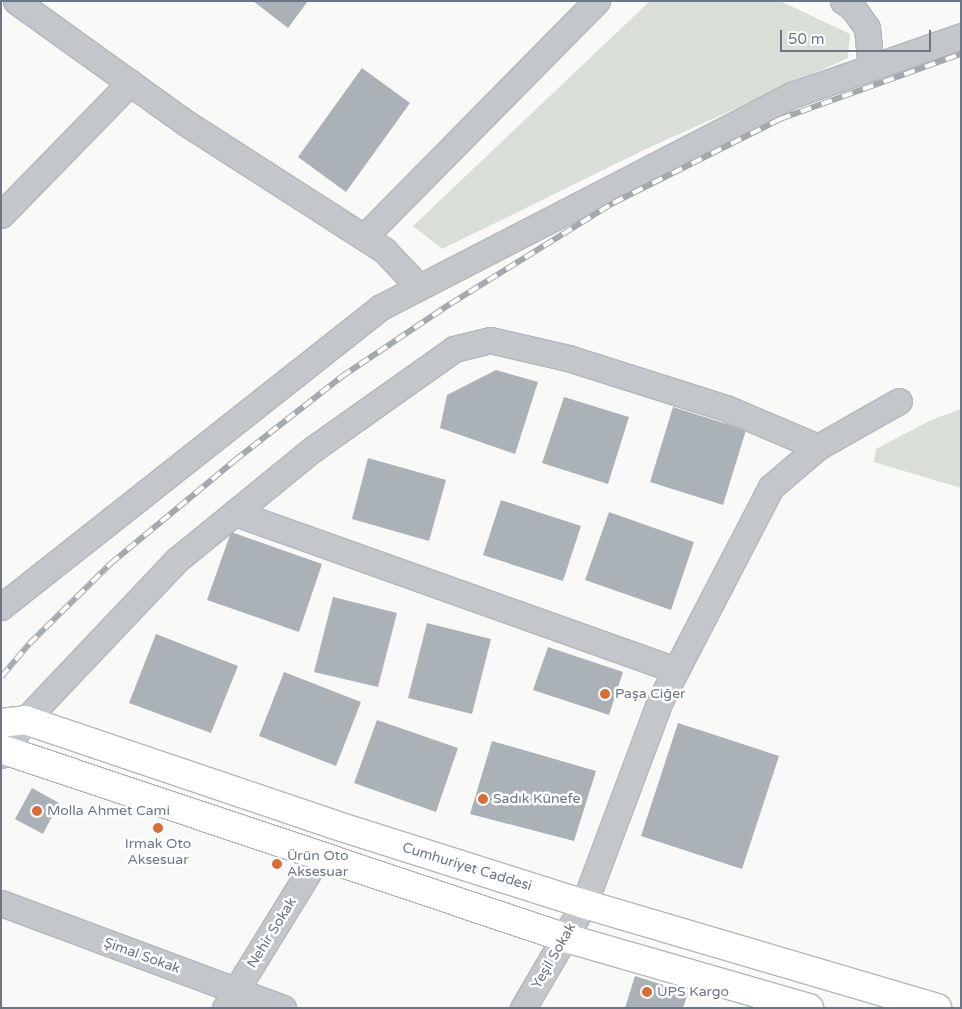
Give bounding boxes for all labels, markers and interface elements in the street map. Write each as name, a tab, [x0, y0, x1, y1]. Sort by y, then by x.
scale bar	[782, 20, 933, 52]
text: 50 m	[788, 30, 825, 48]
place label: Paşa Ciğer	[615, 686, 685, 702]
marker: Paşa Ciğer	[599, 688, 611, 700]
place label: Sadık Künefe	[493, 791, 580, 807]
marker: Sadık Künefe	[477, 793, 489, 805]
place label: Molla Ahmet Cami	[47, 803, 170, 819]
marker: Molla Ahmet Cami	[31, 805, 43, 817]
marker: Irmak Oto Aksesuar	[152, 822, 164, 834]
place label: Irmak Oto Aksesuar	[125, 836, 191, 869]
street label: Cumhuriyet Caddesi	[400, 839, 534, 895]
place label: Ürün Oto Aksesuar	[287, 848, 349, 880]
marker: Ürün Oto Aksesuar	[271, 858, 283, 870]
street label: Nehir Sokak	[244, 895, 300, 971]
street label: Yeşil Sokak	[528, 920, 580, 992]
street label: Şimal Sokak	[102, 934, 182, 978]
place label: UPS Kargo	[657, 984, 729, 1000]
marker: UPS Kargo	[641, 986, 653, 998]

